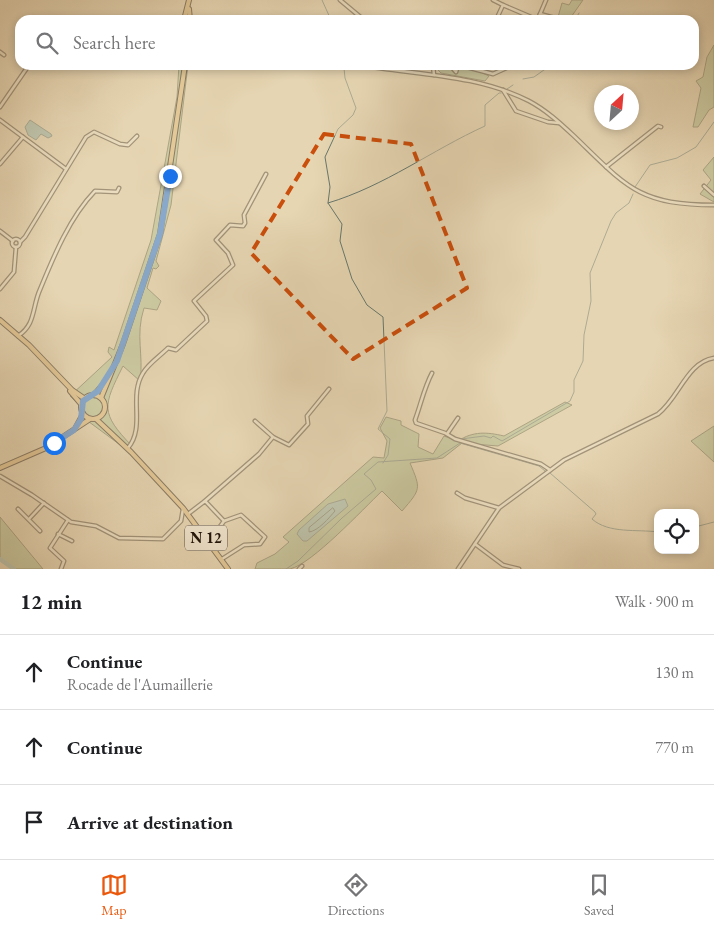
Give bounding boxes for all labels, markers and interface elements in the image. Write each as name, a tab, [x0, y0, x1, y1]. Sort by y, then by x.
search box	[15, 15, 699, 70]
icon: search	[33, 29, 61, 57]
text: Search here	[73, 30, 155, 55]
north arrow	[594, 85, 639, 130]
route end	[159, 165, 182, 188]
route start	[43, 432, 66, 455]
map controls	[654, 509, 699, 554]
button: locate	[654, 509, 699, 554]
road number: N 12	[185, 526, 227, 550]
text: 12 min	[20, 588, 82, 615]
text: Walk · 900 m	[615, 591, 694, 612]
text: Continue	[67, 649, 142, 674]
icon: ahead	[20, 658, 48, 686]
text: 130 m	[655, 662, 694, 683]
text: Rocade de l'Aumaillerie	[67, 674, 213, 695]
icon: ahead	[20, 733, 48, 761]
text: Continue	[67, 735, 142, 760]
text: 770 m	[655, 737, 694, 758]
icon: arrive	[20, 808, 48, 836]
text: Arrive at destination	[67, 810, 233, 835]
tab: Map	[100, 871, 128, 919]
tab: Directions	[328, 871, 384, 919]
tab: Saved	[584, 871, 614, 919]

